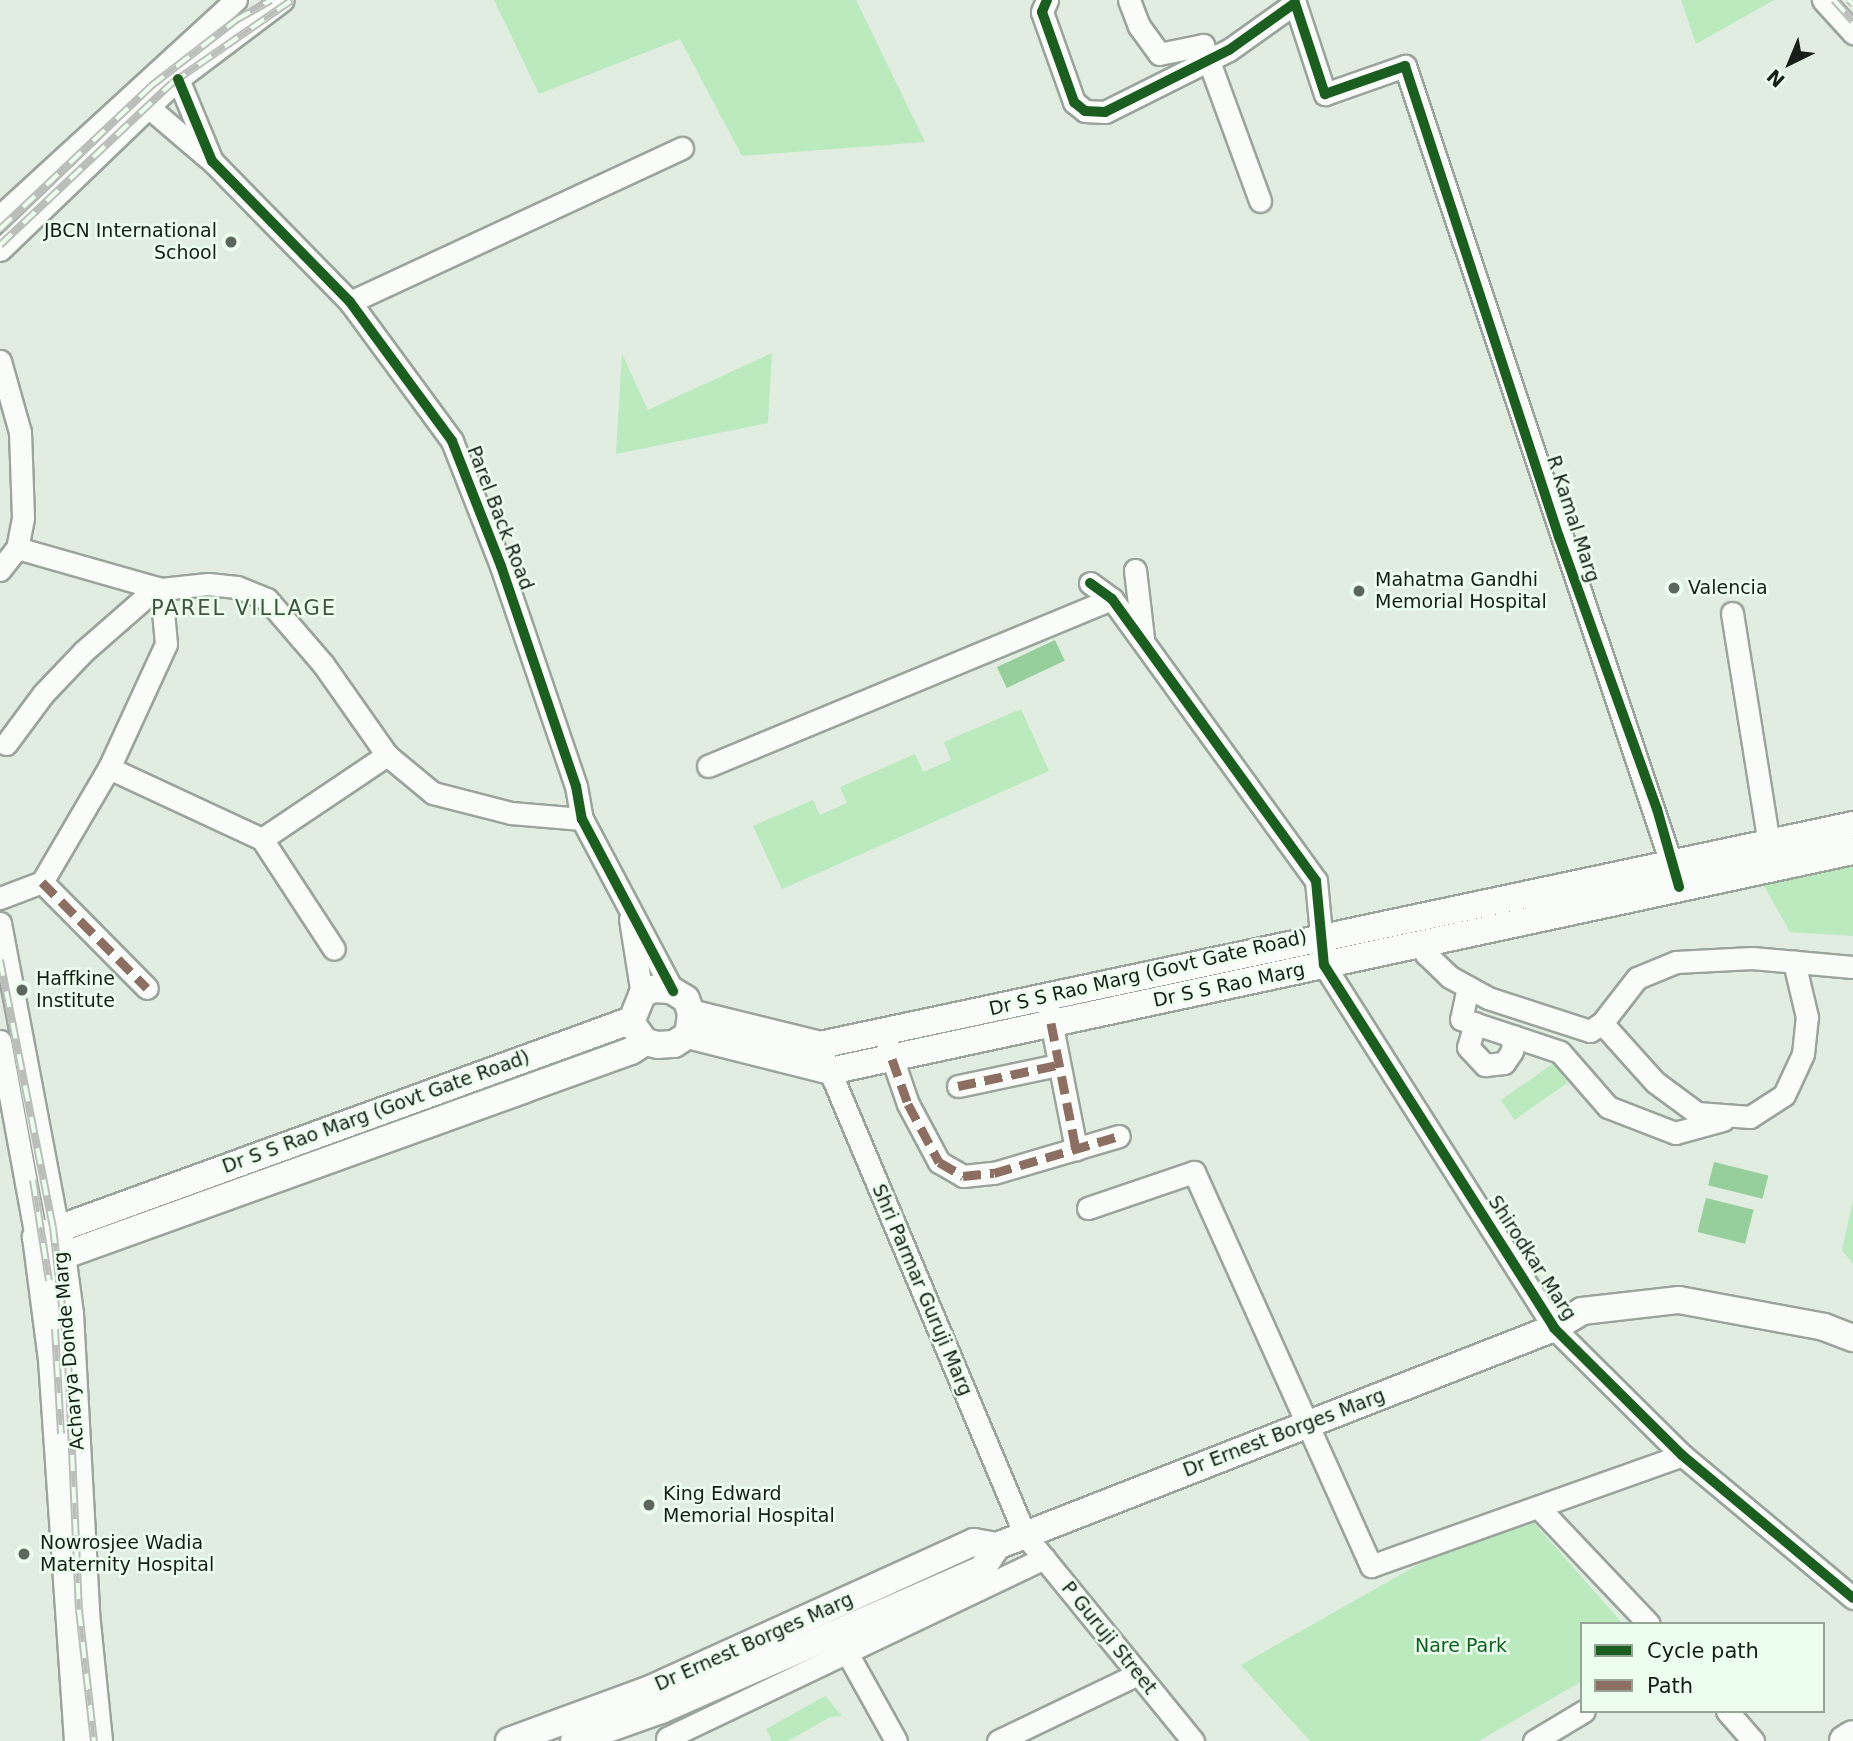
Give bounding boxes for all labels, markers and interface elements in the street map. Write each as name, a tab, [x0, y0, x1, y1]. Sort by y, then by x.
north arrow	[1755, 28, 1825, 98]
text: N	[1762, 65, 1789, 92]
place label: JBCN International School	[44, 220, 217, 264]
marker: JBCN International School	[223, 234, 239, 250]
street label: Parel Back Road	[462, 443, 538, 593]
street label: R Kamal Marg	[1542, 453, 1604, 585]
place label: Mahatma Gandhi Memorial Hospital	[1375, 569, 1547, 613]
place label: Valencia	[1688, 577, 1768, 599]
marker: Valencia	[1666, 580, 1682, 596]
marker: Mahatma Gandhi Memorial Hospital	[1349, 581, 1369, 601]
district label: PAREL VILLAGE	[153, 595, 335, 621]
street label: Dr S S Rao Marg (Govt Gate Road)	[987, 925, 1309, 1021]
street label: Dr S S Rao Marg	[1151, 958, 1307, 1012]
place label: Haffkine Institute	[36, 968, 115, 1012]
marker: Haffkine Institute	[14, 982, 30, 998]
street label: Dr S S Rao Marg (Govt Gate Road)	[219, 1046, 533, 1178]
street label: Shri Parmar Guruji Marg	[867, 1181, 977, 1399]
street label: Shirodkar Marg	[1483, 1191, 1581, 1325]
street label: Acharya Donde Marg	[49, 1251, 89, 1451]
street label: Dr Ernest Borges Marg	[1180, 1384, 1388, 1482]
place label: King Edward Memorial Hospital	[663, 1483, 835, 1527]
marker: King Edward Memorial Hospital	[641, 1497, 657, 1513]
place label: Nowrosjee Wadia Maternity Hospital	[40, 1532, 214, 1576]
marker: Nowrosjee Wadia Maternity Hospital	[14, 1544, 34, 1564]
street label: P Guruji Street	[1057, 1577, 1161, 1699]
street label: Dr Ernest Borges Marg	[651, 1588, 857, 1696]
legend	[1580, 1622, 1825, 1713]
park label: Nare Park	[1415, 1635, 1507, 1657]
text: Cycle path	[1647, 1639, 1759, 1663]
text: Path	[1647, 1674, 1693, 1698]

